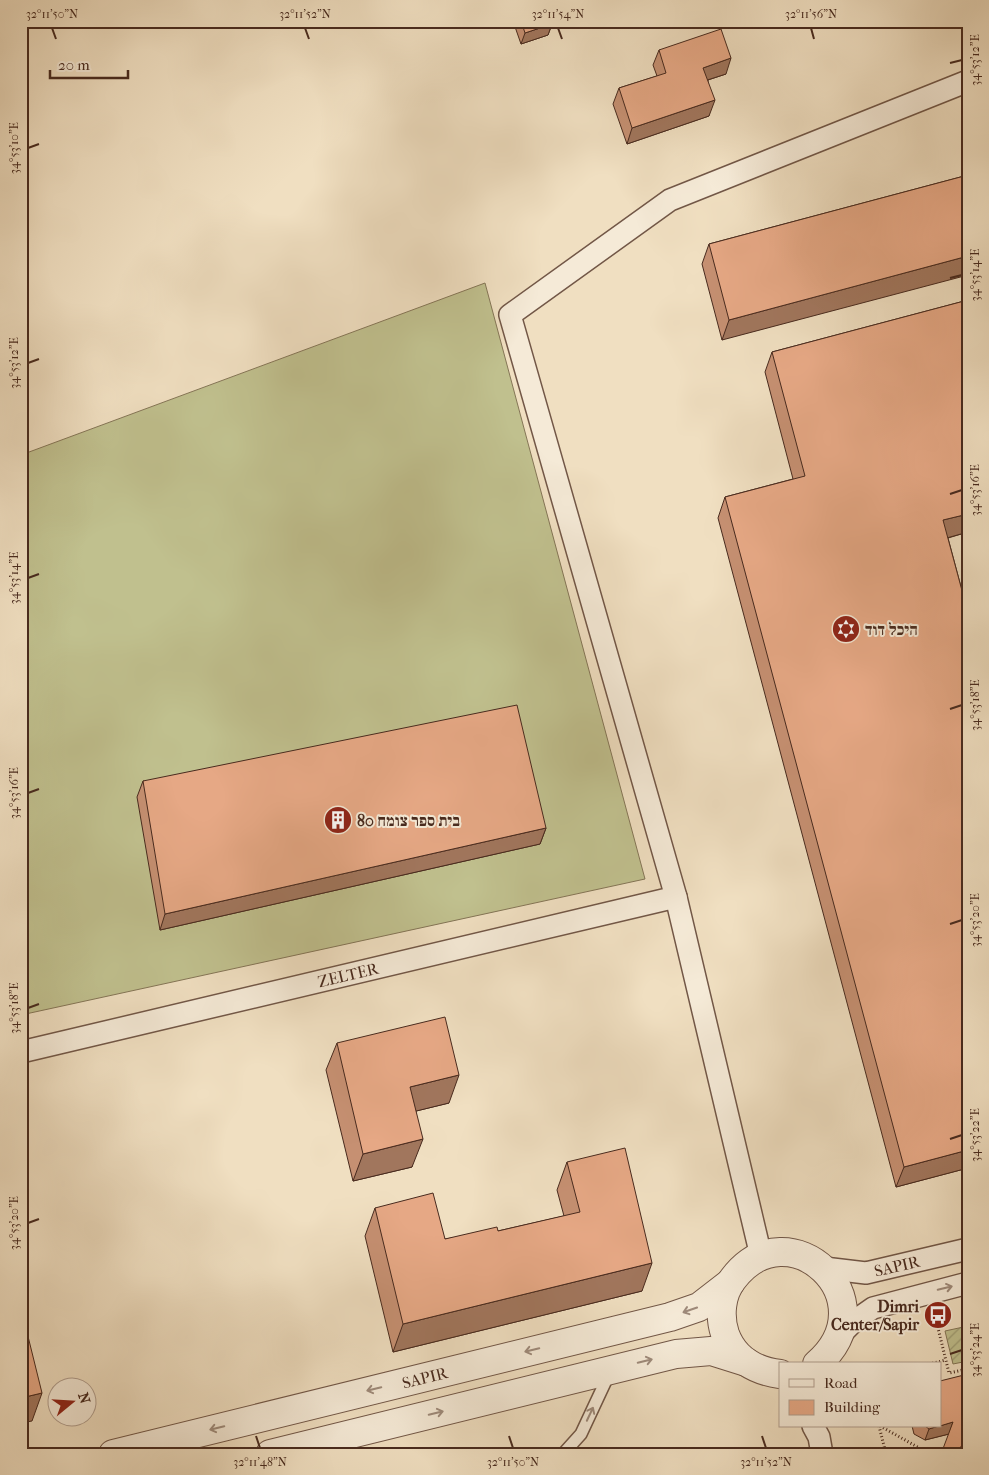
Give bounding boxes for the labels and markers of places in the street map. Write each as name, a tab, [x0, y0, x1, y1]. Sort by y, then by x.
synagogue icon: היכל דוד	[831, 614, 861, 644]
place label: היכל דוד	[865, 620, 918, 639]
building icon: בית ספר צומח 80	[323, 805, 353, 835]
place label: בית ספר צומח 80	[357, 811, 460, 830]
place label: Dimri Center/Sapir	[831, 1297, 920, 1335]
bus stop icon: Dimri Center/Sapir	[923, 1300, 953, 1330]

